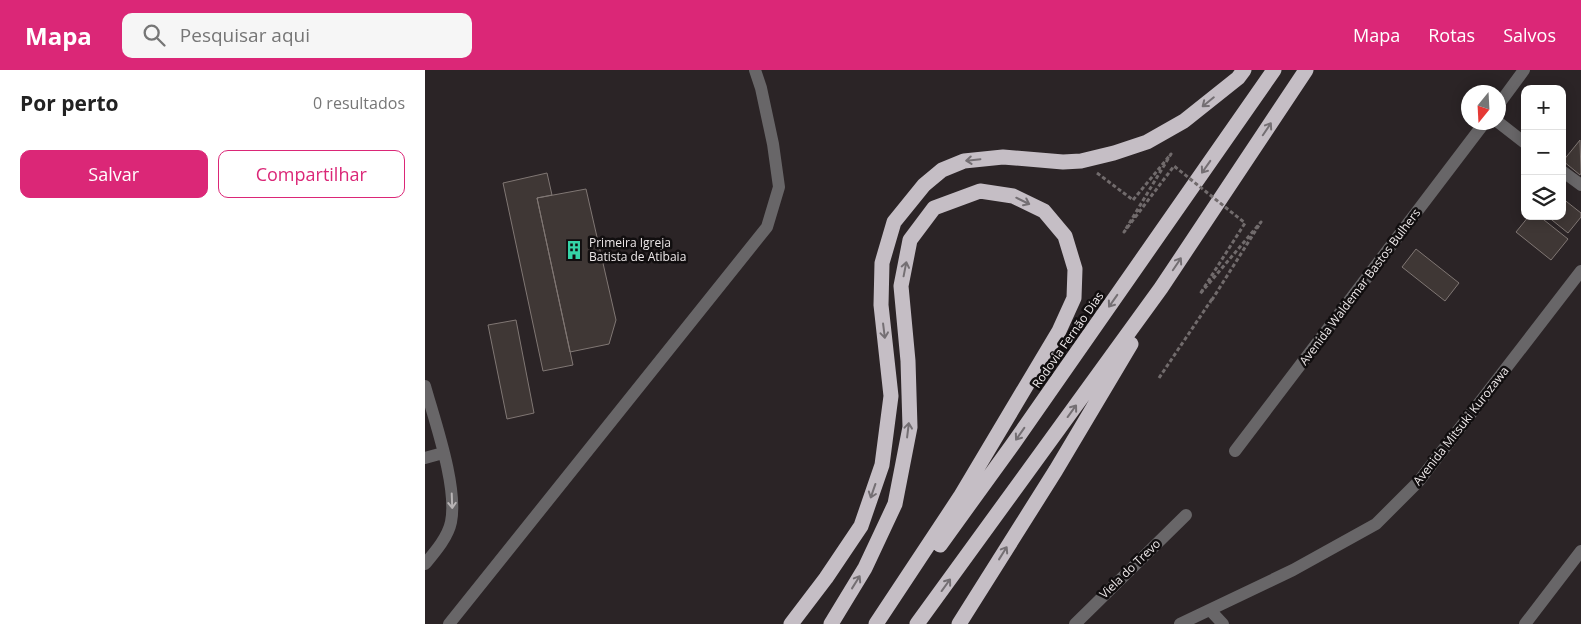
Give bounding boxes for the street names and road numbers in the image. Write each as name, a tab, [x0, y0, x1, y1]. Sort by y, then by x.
street label: Avenida Waldemar Bastos Bulhers	[1295, 205, 1424, 368]
street label: Rodovia Fernão Dias	[1028, 288, 1107, 391]
street label: Avenida Mitsuki Kurozawa	[1409, 363, 1512, 489]
street label: Viela do Trevo	[1095, 535, 1164, 602]

